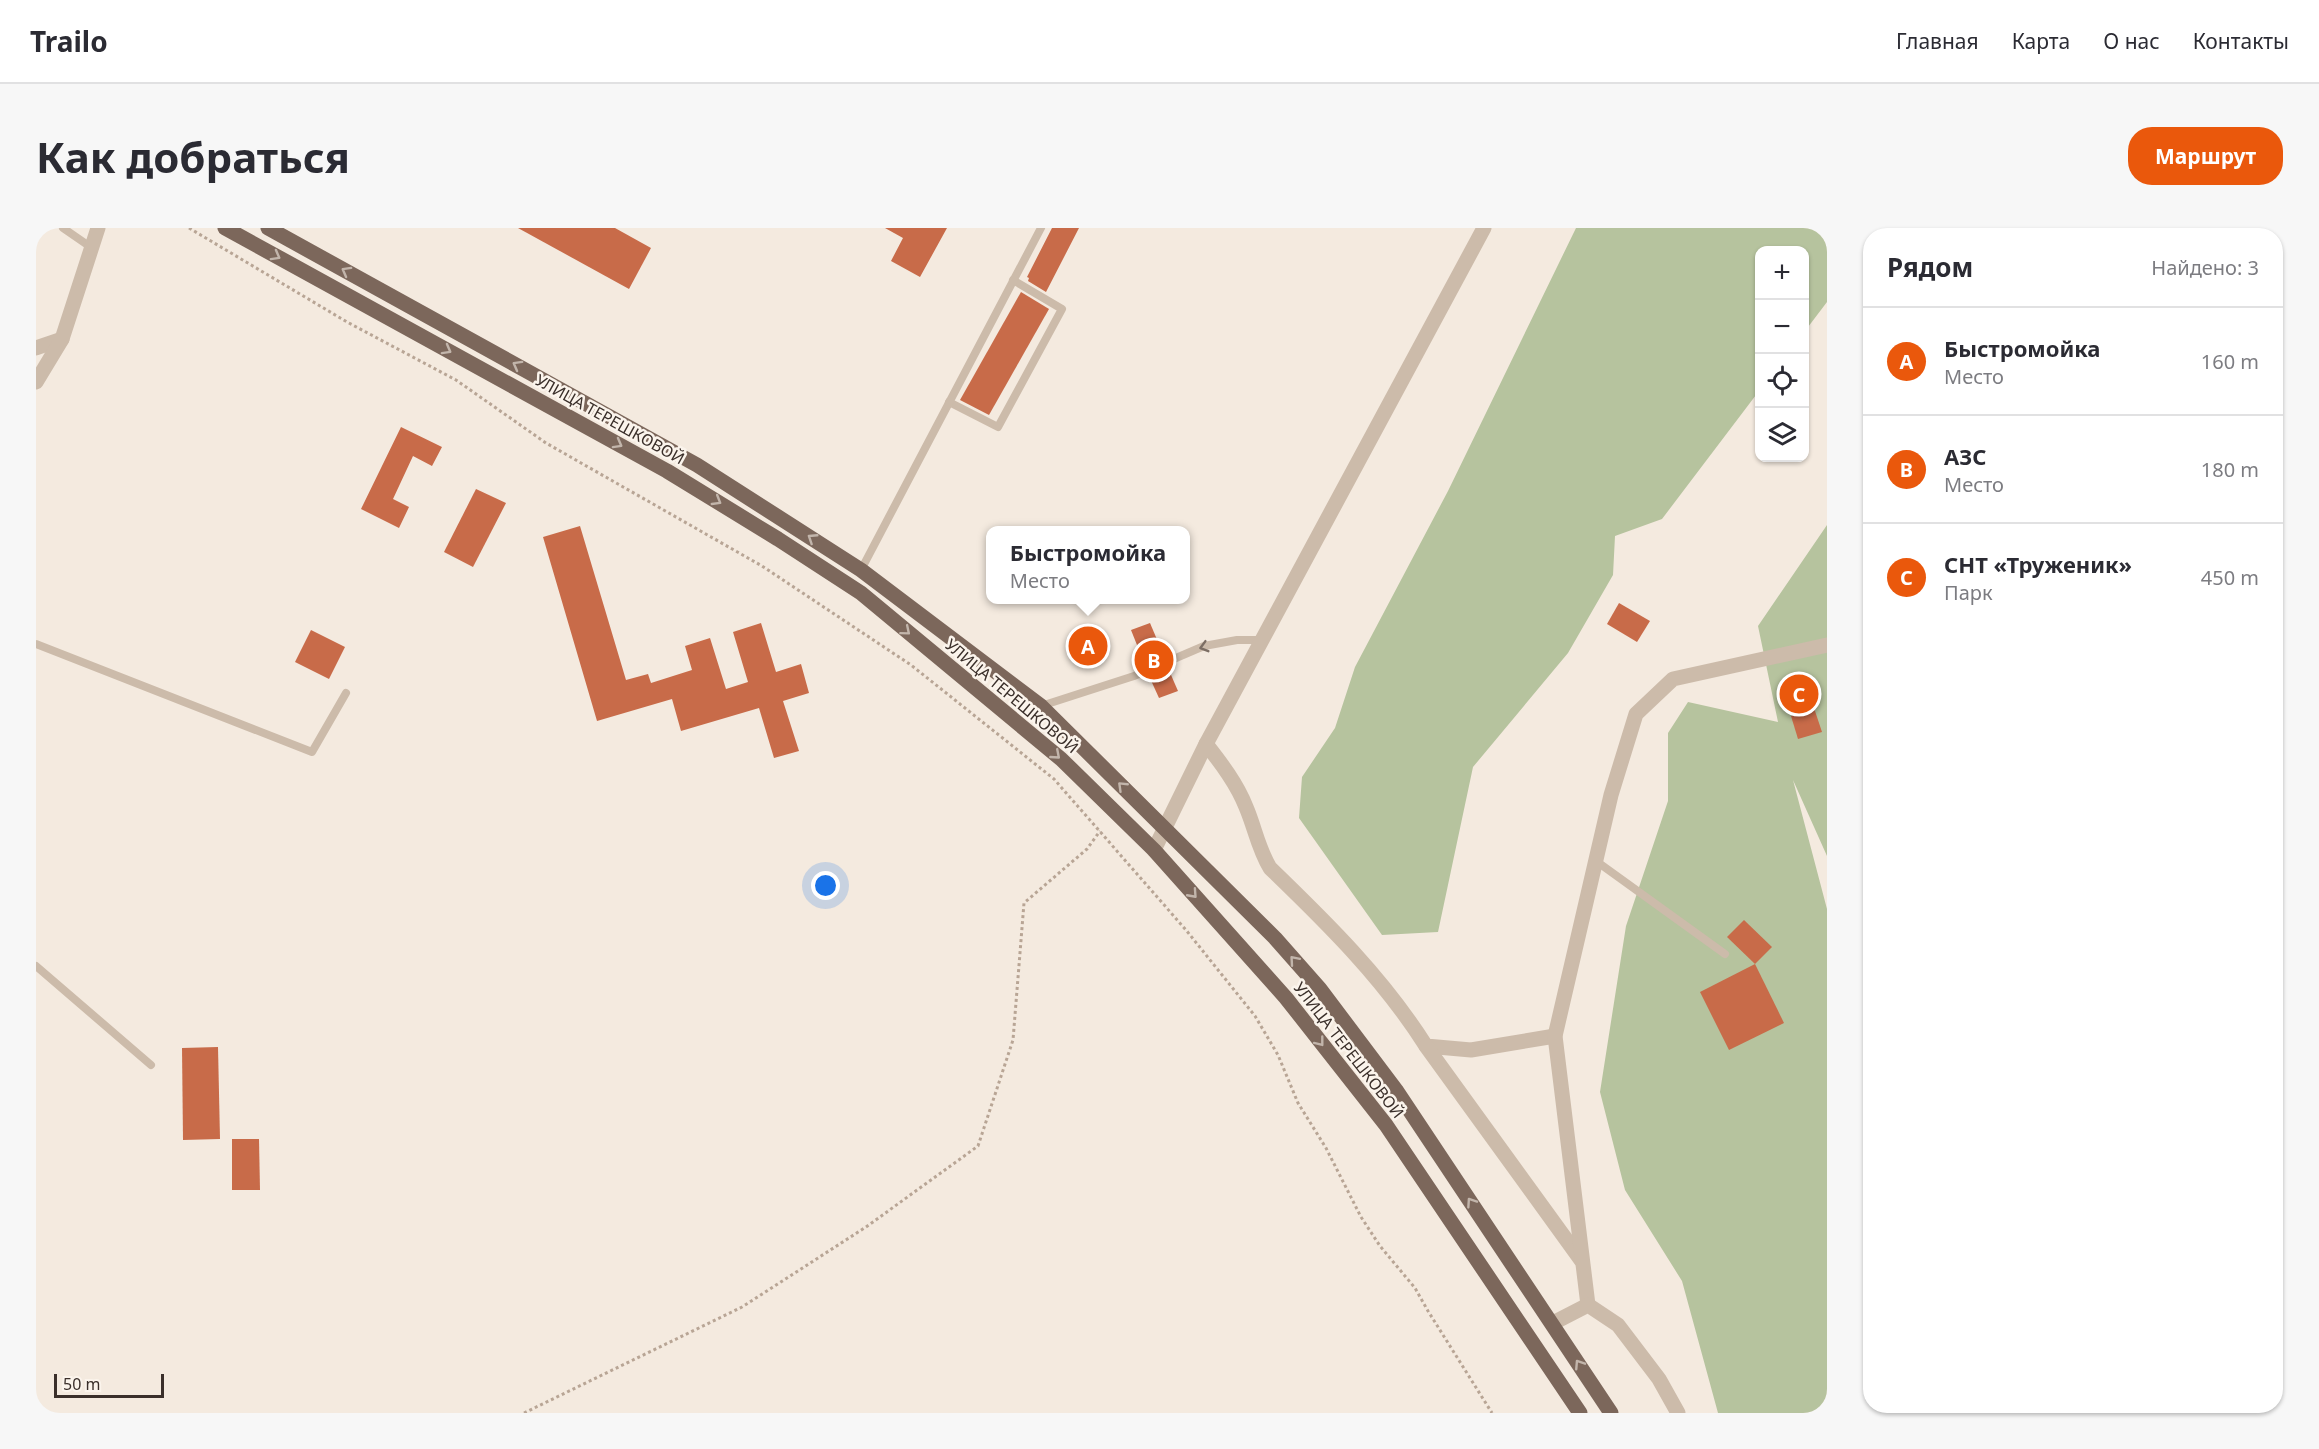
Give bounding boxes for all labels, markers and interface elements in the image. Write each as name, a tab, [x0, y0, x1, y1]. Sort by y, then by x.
text: Trailo	[30, 22, 108, 60]
text: Главная	[1896, 27, 1979, 55]
text: Карта	[2012, 27, 2070, 55]
text: О нас	[2103, 27, 2160, 55]
text: Контакты	[2193, 27, 2289, 55]
button: Маршрут	[2128, 127, 2283, 185]
text: Как добраться	[36, 128, 350, 185]
map controls	[1755, 246, 1809, 462]
button: +	[1755, 246, 1809, 300]
one-way arrow	[270, 249, 280, 260]
text: Рядом	[1887, 249, 1973, 285]
text: Найдено: 3	[2151, 254, 2259, 281]
one-way arrow	[342, 267, 352, 278]
button: −	[1755, 300, 1809, 354]
text: Быстромойка	[1944, 333, 2100, 363]
one-way arrow	[440, 343, 451, 354]
text: A	[1900, 348, 1913, 375]
text: 160 m	[2201, 348, 2259, 375]
button: locate	[1755, 354, 1809, 408]
one-way arrow	[512, 361, 523, 372]
text: Место	[1944, 363, 2004, 390]
street label: УЛИЦА ТЕРЕШКОВОЙ	[531, 369, 689, 469]
button: layers	[1755, 408, 1809, 462]
one-way arrow	[611, 437, 622, 448]
text: АЗС	[1944, 441, 1986, 471]
text: B	[1900, 456, 1913, 483]
text: 180 m	[2201, 456, 2259, 483]
text: Место	[1944, 471, 2004, 498]
one-way arrow	[711, 494, 721, 506]
popup	[986, 526, 1190, 604]
one-way arrow	[808, 533, 818, 545]
text: Быстромойка	[1010, 537, 1166, 567]
text: СНТ «Труженик»	[1944, 549, 2132, 579]
text: C	[1900, 564, 1913, 591]
text: 450 m	[2201, 564, 2259, 591]
text: Место	[1010, 567, 1070, 594]
text: Парк	[1944, 579, 1993, 606]
one-way arrow	[899, 623, 910, 634]
pin: A	[1068, 624, 1108, 668]
street label: УЛИЦА ТЕРЕШКОВОЙ	[941, 634, 1083, 758]
pin: B	[1134, 638, 1174, 682]
one-way arrow	[1199, 640, 1210, 652]
pin: C	[1780, 672, 1818, 716]
one-way arrow	[1049, 748, 1060, 759]
one-way arrow	[1119, 782, 1129, 793]
your location	[811, 871, 840, 900]
one-way arrow	[1186, 887, 1197, 898]
one-way arrow	[1290, 956, 1301, 967]
street label: УЛИЦА ТЕРЕШКОВОЙ	[1289, 977, 1409, 1123]
one-way arrow	[1313, 1035, 1324, 1046]
one-way arrow	[1467, 1197, 1478, 1208]
one-way arrow	[1575, 1360, 1586, 1371]
scale bar	[54, 1371, 164, 1398]
text: 50 m	[63, 1373, 100, 1395]

